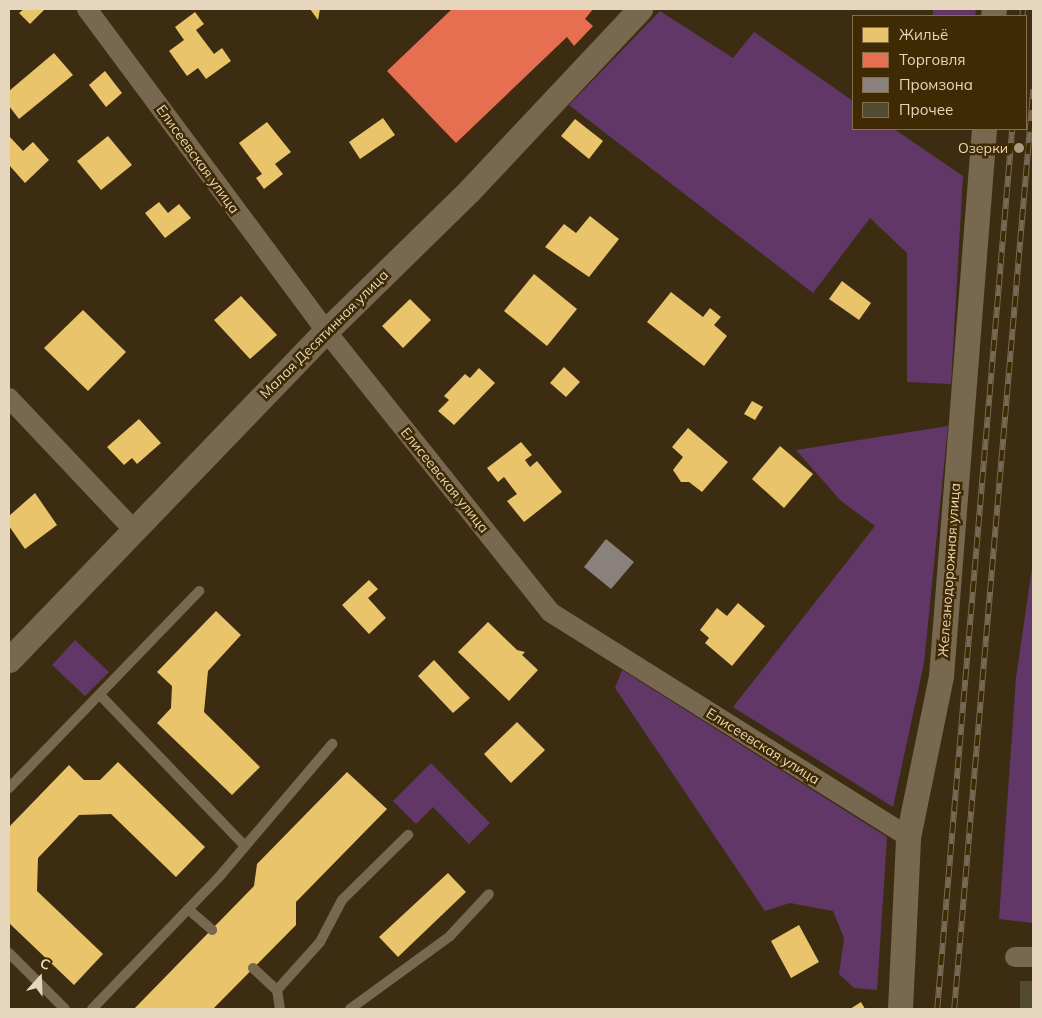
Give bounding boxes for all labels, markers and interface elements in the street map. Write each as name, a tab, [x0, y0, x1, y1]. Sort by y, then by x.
legend	[852, 15, 1027, 130]
text: Жильё	[899, 25, 948, 44]
text: Торговля	[899, 50, 966, 69]
text: Промзона	[899, 75, 973, 94]
text: Прочее	[899, 100, 953, 119]
street label: Елисеевская улица	[153, 101, 243, 217]
place label: Озерки	[958, 140, 1008, 156]
marker: Озерки	[1012, 141, 1026, 155]
street label: Малая Десятинная улица	[256, 266, 392, 402]
street label: Елисеевская улица	[397, 424, 493, 536]
street label: Железнодорожная улица	[935, 482, 963, 658]
street label: Елисеевская улица	[703, 704, 823, 788]
north arrow	[15, 953, 65, 1003]
text: С	[38, 954, 53, 974]

